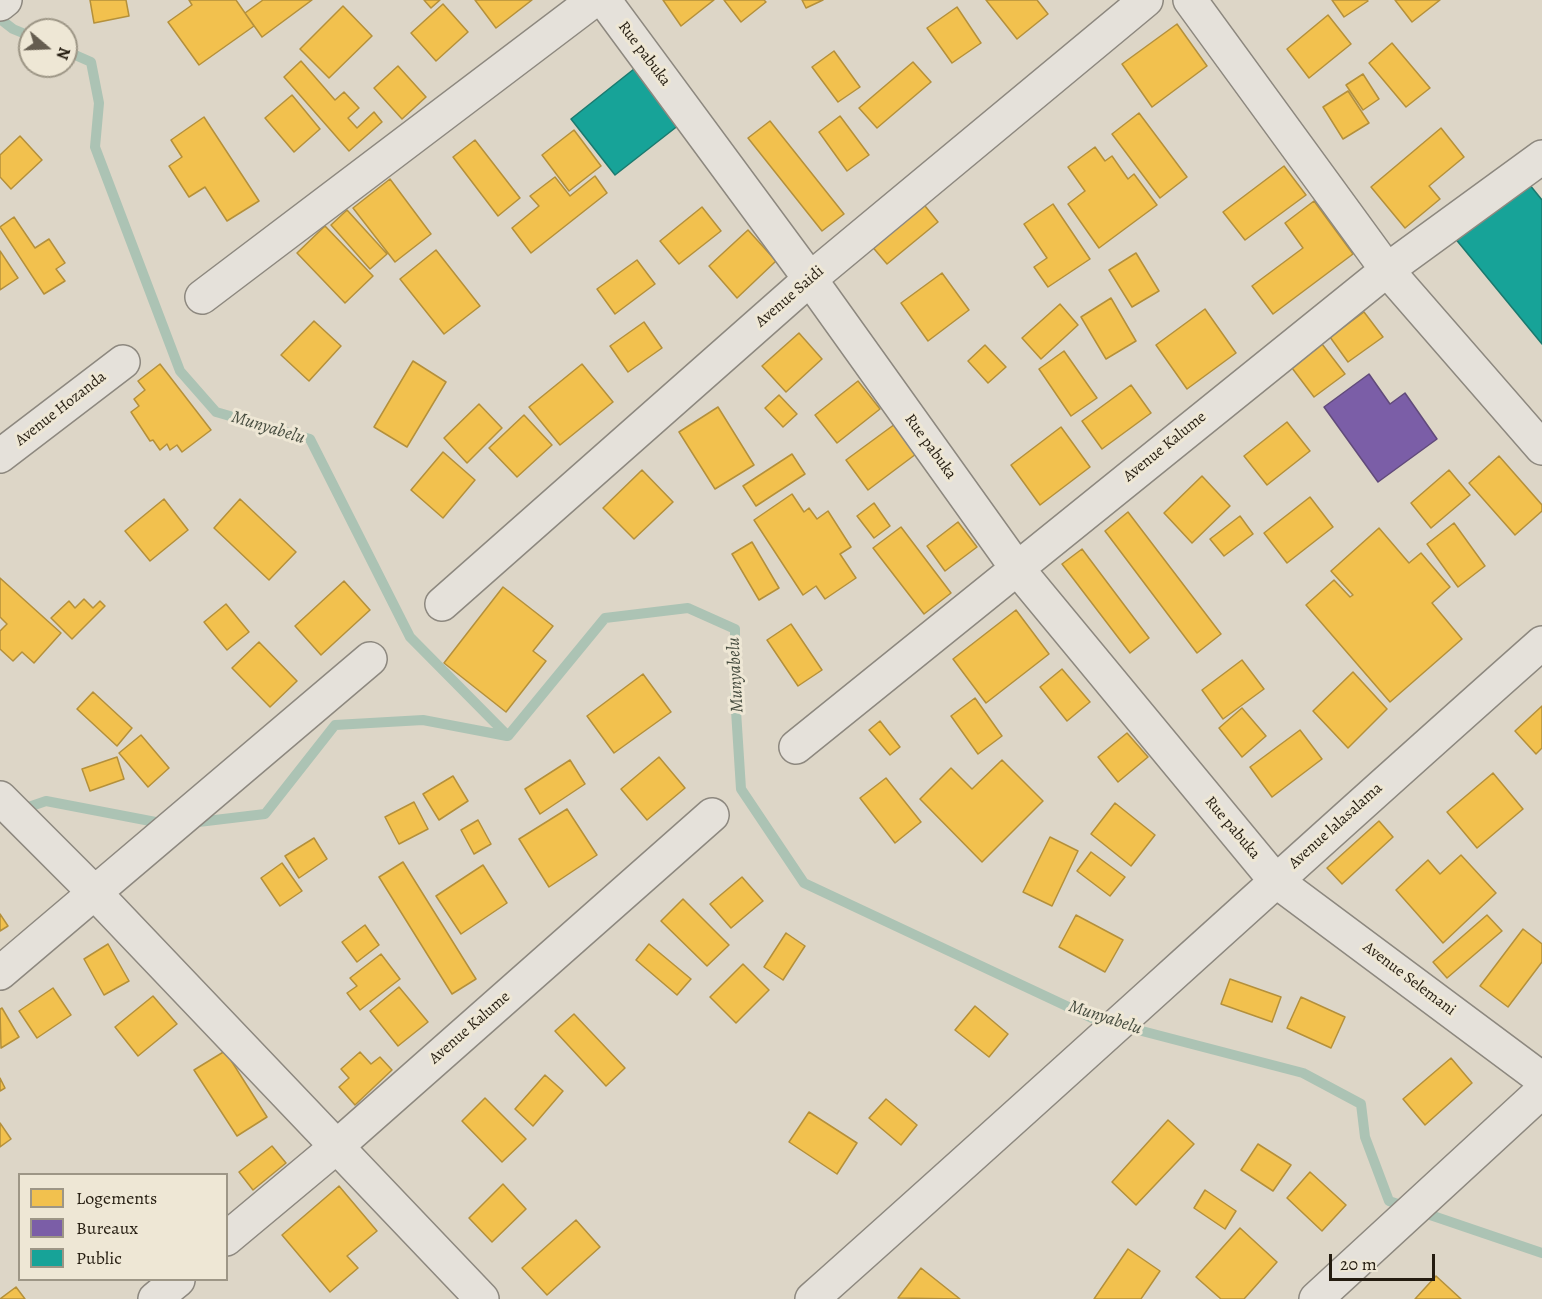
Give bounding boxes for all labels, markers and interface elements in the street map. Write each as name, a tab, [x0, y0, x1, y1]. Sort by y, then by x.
north arrow	[18, 18, 78, 78]
street label: Rue pabuka	[613, 18, 675, 90]
text: N	[51, 44, 75, 62]
street label: Avenue Saidi	[752, 262, 828, 332]
street label: Avenue Hozanda	[12, 368, 110, 450]
water label: Munyabelu	[229, 407, 307, 449]
street label: Avenue Kalume	[1120, 408, 1210, 486]
street label: Rue pabuka	[900, 411, 960, 483]
water label: Munyabelu	[723, 637, 749, 713]
street label: Avenue lalasalama	[1285, 779, 1387, 873]
street label: Rue pabuka	[1200, 793, 1264, 863]
street label: Avenue Selemani	[1359, 938, 1459, 1020]
street label: Avenue Kalume	[426, 988, 514, 1068]
water label: Munyabelu	[1066, 996, 1144, 1040]
legend	[18, 1173, 228, 1281]
text: Logements	[76, 1186, 157, 1210]
text: Bureaux	[76, 1216, 138, 1240]
scale bar	[1332, 1242, 1438, 1280]
text: Public	[76, 1246, 122, 1270]
text: 20 m	[1340, 1252, 1377, 1276]

